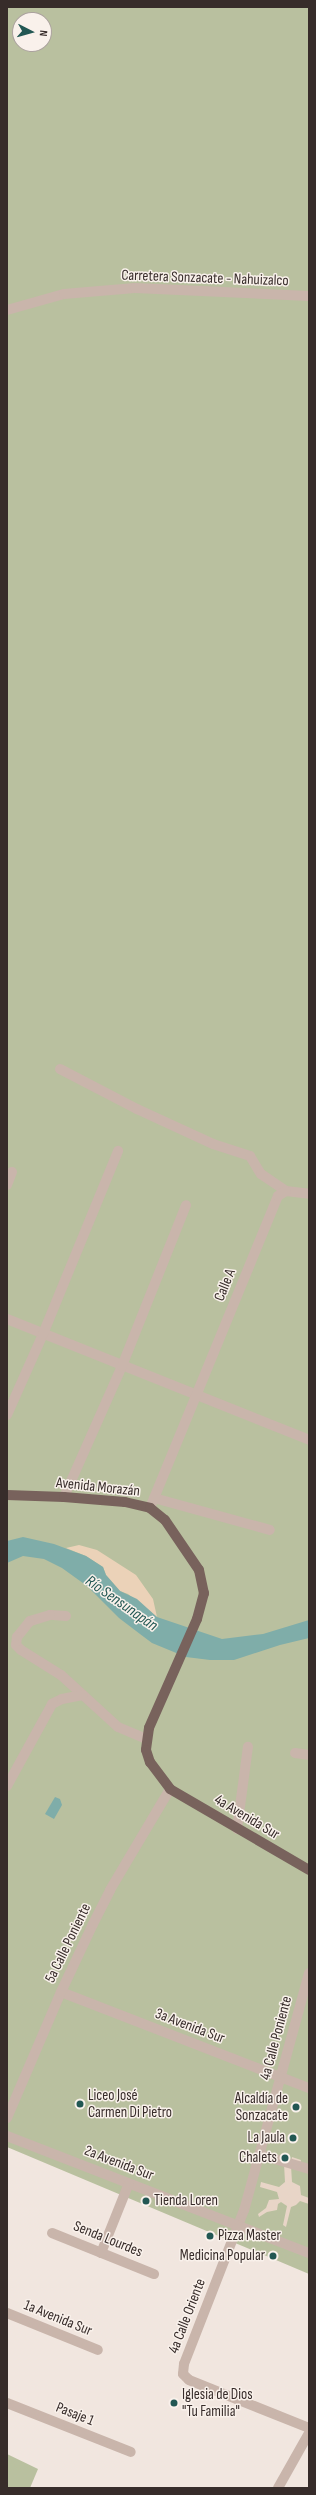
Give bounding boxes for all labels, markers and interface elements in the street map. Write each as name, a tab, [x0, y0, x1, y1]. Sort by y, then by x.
north arrow	[12, 12, 52, 52]
text: N	[37, 30, 50, 37]
street label: Carretera Sonzacate - Nahuizalco	[121, 266, 289, 290]
street label: Calle A	[210, 1266, 240, 1304]
street label: Avenida Morazán	[55, 1474, 141, 1500]
water label: Río Sensunapán	[81, 1572, 161, 1636]
street label: 4a Avenida Sur	[211, 1790, 283, 1844]
street label: 5a Calle Poniente	[41, 1901, 95, 1985]
street label: 4a Calle Poniente	[256, 1994, 296, 2082]
street label: 3a Avenida Sur	[153, 2005, 227, 2047]
place label: Liceo José Carmen Di Pietro	[88, 2086, 172, 2121]
place label: Alcaldía de Sonzacate	[235, 2089, 288, 2124]
marker: Liceo José Carmen Di Pietro	[75, 2099, 85, 2109]
marker: Alcaldía de Sonzacate	[291, 2102, 301, 2112]
place label: La Jaula	[248, 2129, 285, 2147]
marker: La Jaula	[288, 2133, 298, 2143]
street label: 2a Avenida Sur	[82, 2142, 156, 2184]
place label: Chalets	[239, 2149, 277, 2167]
marker: Chalets	[280, 2153, 290, 2163]
place label: Tienda Loren	[154, 2192, 218, 2210]
marker: Tienda Loren	[141, 2196, 151, 2206]
street label: Senda Lourdes	[71, 2217, 145, 2261]
place label: Pizza Master	[218, 2227, 281, 2245]
marker: Pizza Master	[205, 2231, 215, 2241]
place label: Medicina Popular	[180, 2247, 265, 2265]
marker: Medicina Popular	[268, 2251, 278, 2261]
street label: 4a Calle Oriente	[164, 2276, 210, 2356]
street label: 1a Avenida Sur	[21, 2296, 95, 2340]
place label: Iglesia de Dios "Tu Familia"	[182, 2385, 253, 2420]
street label: Pasaje 1	[53, 2398, 97, 2430]
marker: Iglesia de Dios "Tu Familia"	[169, 2398, 179, 2408]

